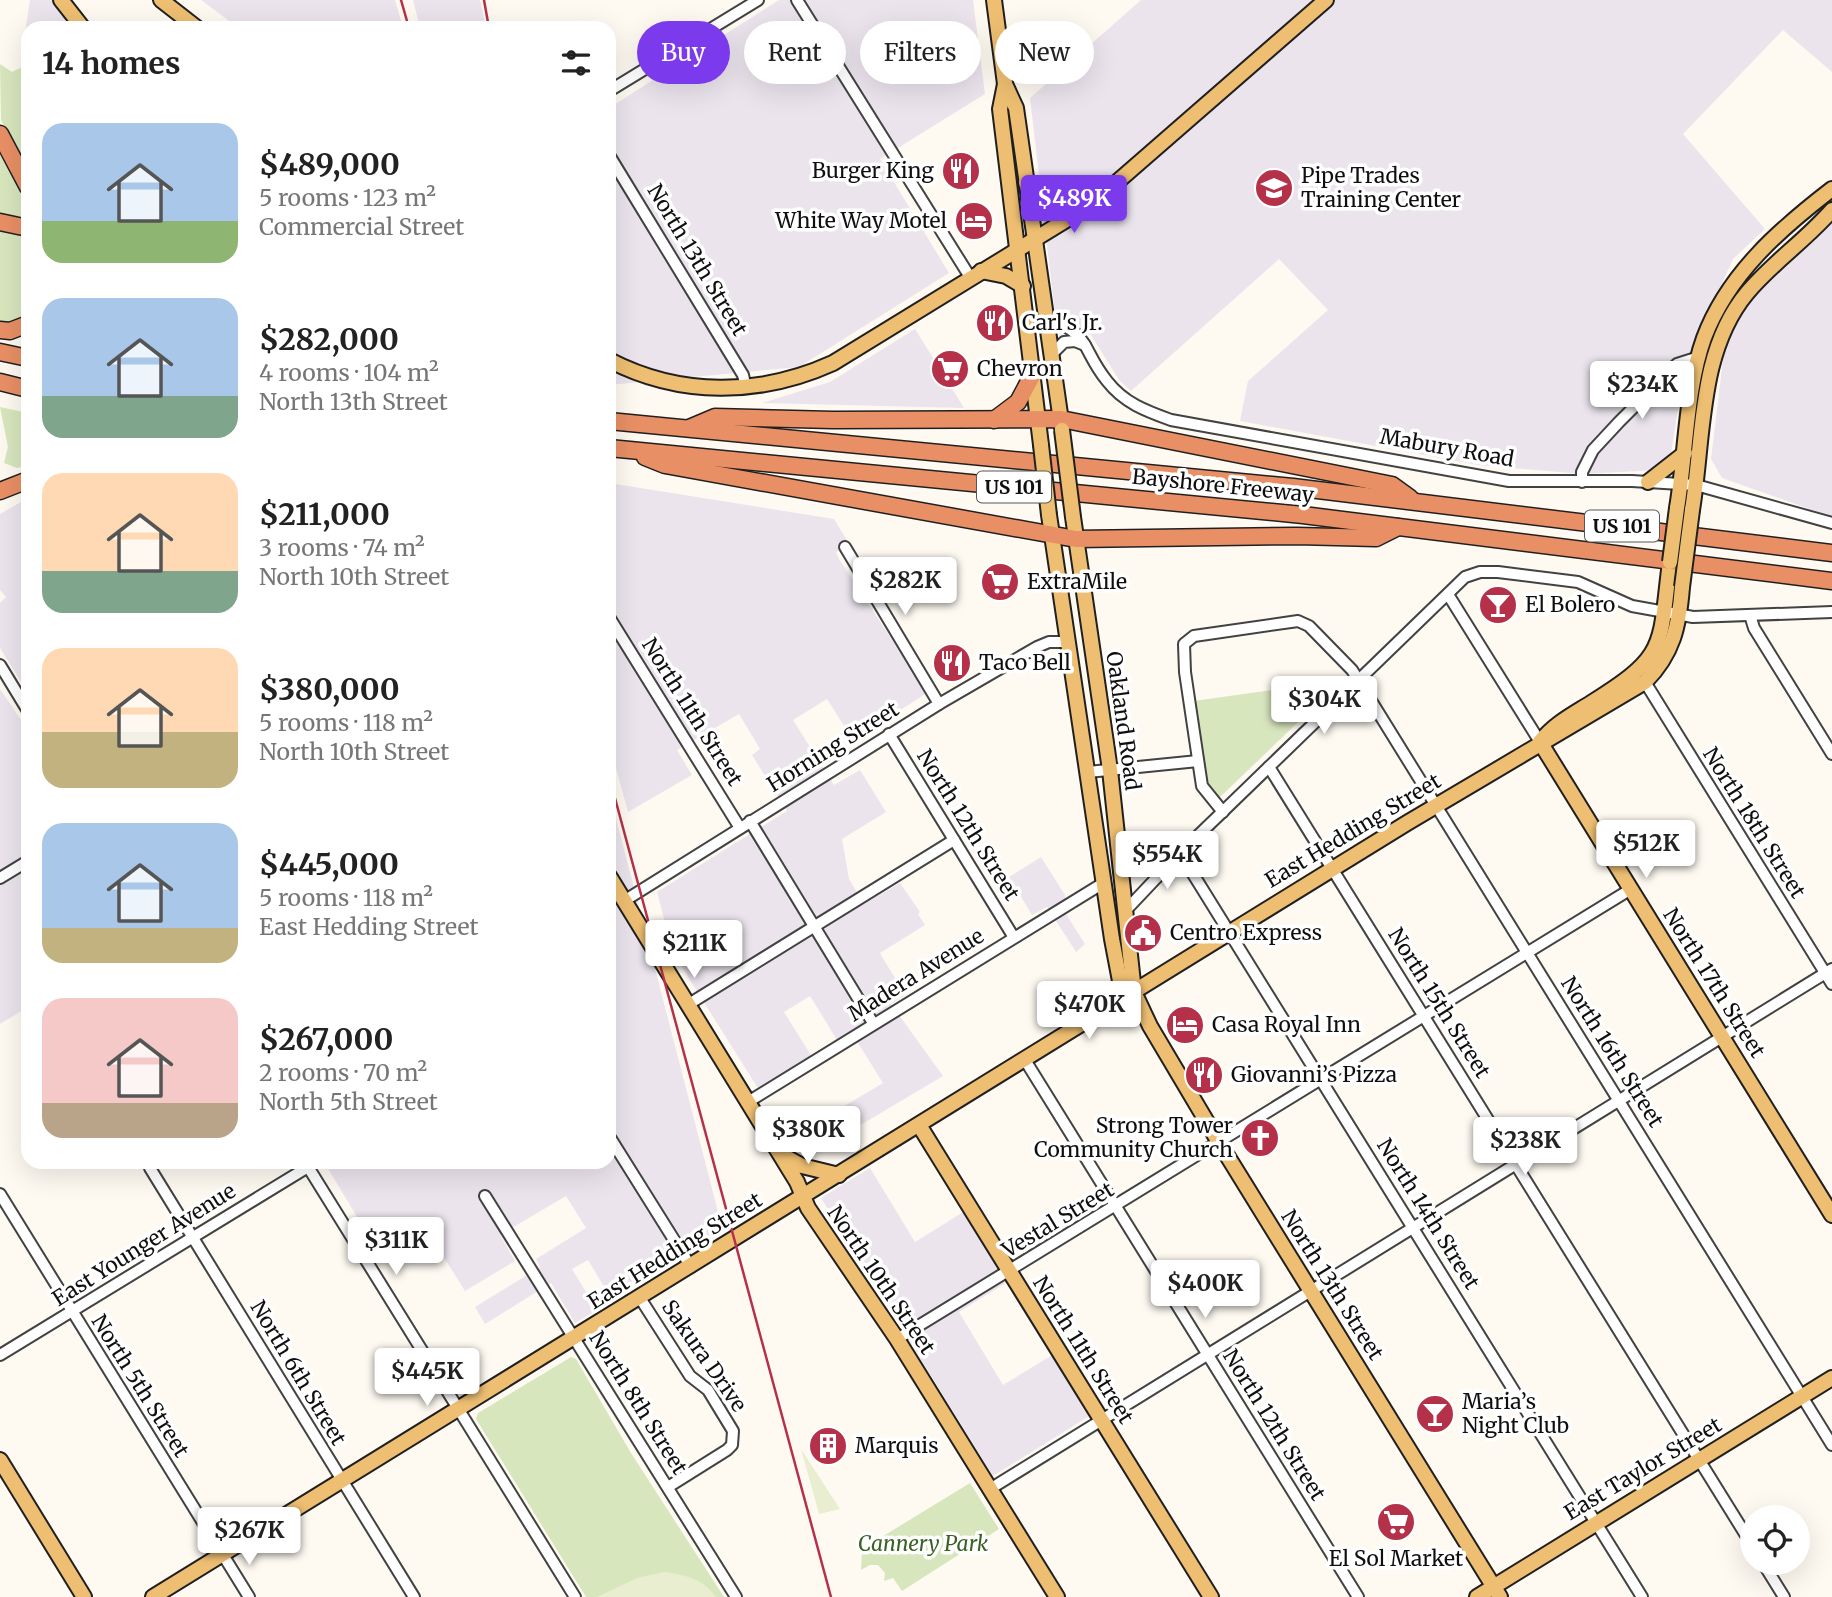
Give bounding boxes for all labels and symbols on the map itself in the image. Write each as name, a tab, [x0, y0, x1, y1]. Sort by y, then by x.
restaurant icon: Burger King	[940, 150, 982, 192]
place label: Burger King	[812, 157, 934, 184]
place label: Pipe Trades Training Center	[1301, 162, 1461, 213]
school or university icon: Pipe Trades Training Center	[1253, 167, 1295, 209]
pin: $489K	[1025, 176, 1123, 235]
street label: North 13th Street	[641, 179, 753, 341]
hotel icon: White Way Motel	[953, 200, 995, 242]
place label: White Way Motel	[774, 207, 947, 234]
restaurant icon: Carl's Jr.	[974, 302, 1016, 344]
place label: Carl's Jr.	[1022, 309, 1103, 336]
supermarket icon: Chevron	[929, 348, 971, 390]
place label: Chevron	[977, 355, 1063, 382]
pin: $234K	[1593, 362, 1691, 421]
street label: Mabury Road	[1378, 422, 1517, 473]
street label: Bayshore Freeway	[1131, 463, 1316, 509]
road number: US 101	[977, 472, 1051, 502]
road number: US 101	[1585, 510, 1659, 541]
pin: $282K	[856, 558, 954, 617]
supermarket icon: ExtraMile	[979, 561, 1021, 603]
place label: ExtraMile	[1027, 568, 1127, 595]
bar icon: El Bolero	[1477, 584, 1519, 626]
place label: El Bolero	[1525, 591, 1615, 618]
street label: North 11th Street	[636, 633, 749, 791]
restaurant icon: Taco Bell	[931, 642, 973, 684]
place label: Taco Bell	[979, 649, 1071, 676]
street label: Oakland Road	[1100, 650, 1147, 793]
pin: $304K	[1275, 676, 1373, 736]
street label: Horning Street	[762, 695, 904, 798]
street label: North 18th Street	[1697, 742, 1812, 903]
street label: North 12th Street	[911, 744, 1026, 905]
street label: East Hedding Street	[1260, 767, 1446, 894]
pin: $512K	[1597, 820, 1695, 880]
pin: $554K	[1118, 832, 1216, 891]
street label: North 17th Street	[1658, 903, 1771, 1063]
public building icon: Centro Express	[1122, 912, 1164, 954]
place label: Centro Express	[1170, 919, 1322, 946]
pin: $211K	[645, 920, 743, 980]
street label: Madera Avenue	[843, 922, 989, 1027]
street label: North 15th Street	[1382, 923, 1496, 1083]
street label: North 16th Street	[1555, 971, 1670, 1132]
pin: $470K	[1040, 982, 1138, 1041]
hotel icon: Casa Royal Inn	[1164, 1004, 1206, 1046]
place label: Casa Royal Inn	[1212, 1011, 1361, 1038]
restaurant icon: Giovanni’s Pizza	[1183, 1054, 1225, 1096]
place label: Giovanni’s Pizza	[1231, 1061, 1397, 1088]
pin: $380K	[759, 1106, 857, 1166]
place label: Strong Tower Community Church	[1034, 1112, 1233, 1163]
church icon: Strong Tower Community Church	[1239, 1117, 1281, 1159]
pin: $238K	[1476, 1118, 1574, 1177]
street label: North 14th Street	[1371, 1133, 1486, 1294]
street label: Vestal Street	[996, 1176, 1118, 1264]
street label: East Younger Avenue	[47, 1177, 240, 1312]
street label: East Hedding Street	[583, 1186, 767, 1315]
street label: North 10th Street	[822, 1200, 941, 1359]
street label: North 13th Street	[1275, 1205, 1390, 1365]
pin: $311K	[347, 1218, 445, 1277]
pin: $400K	[1156, 1260, 1254, 1320]
street label: North 11th Street	[1027, 1271, 1140, 1429]
street label: North 6th Street	[245, 1295, 352, 1450]
street label: Sakura Drive	[656, 1295, 753, 1417]
street label: North 5th Street	[86, 1309, 195, 1462]
street label: North 8th Street	[583, 1326, 693, 1479]
street label: North 12th Street	[1217, 1344, 1332, 1505]
pin: $445K	[378, 1348, 476, 1408]
place label: Maria’s Night Club	[1462, 1388, 1569, 1439]
bar icon: Maria’s Night Club	[1414, 1393, 1456, 1435]
street label: East Taylor Street	[1559, 1411, 1726, 1526]
building icon: Marquis	[807, 1425, 849, 1467]
place label: Marquis	[855, 1432, 938, 1459]
supermarket icon: El Sol Market	[1375, 1501, 1417, 1543]
pin: $267K	[200, 1508, 298, 1567]
park label: Cannery Park	[858, 1530, 989, 1557]
place label: El Sol Market	[1329, 1545, 1463, 1572]

